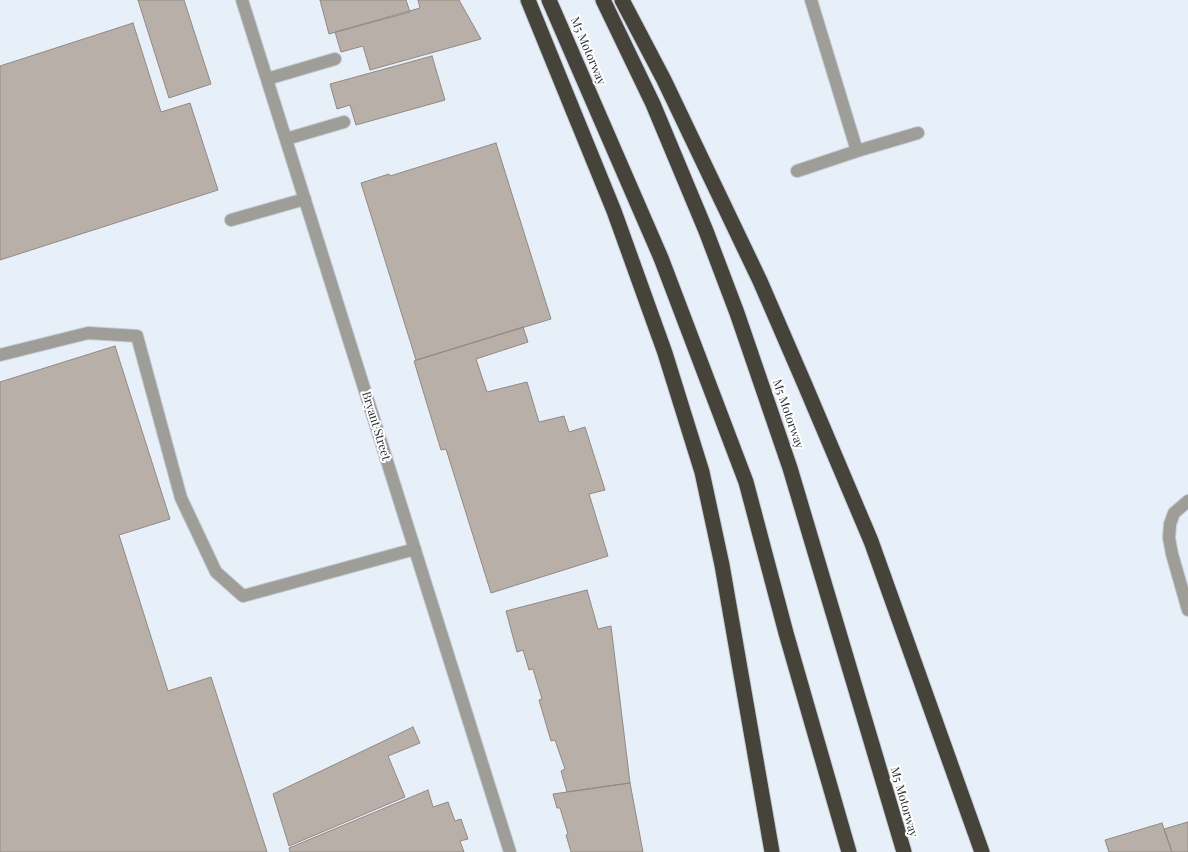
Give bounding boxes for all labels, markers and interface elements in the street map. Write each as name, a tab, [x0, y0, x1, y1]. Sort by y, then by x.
street label: M5 Motorway	[567, 15, 609, 87]
street label: M5 Motorway	[769, 377, 807, 451]
street label: Bryant Street	[359, 390, 393, 462]
street label: M5 Motorway	[887, 765, 921, 839]

